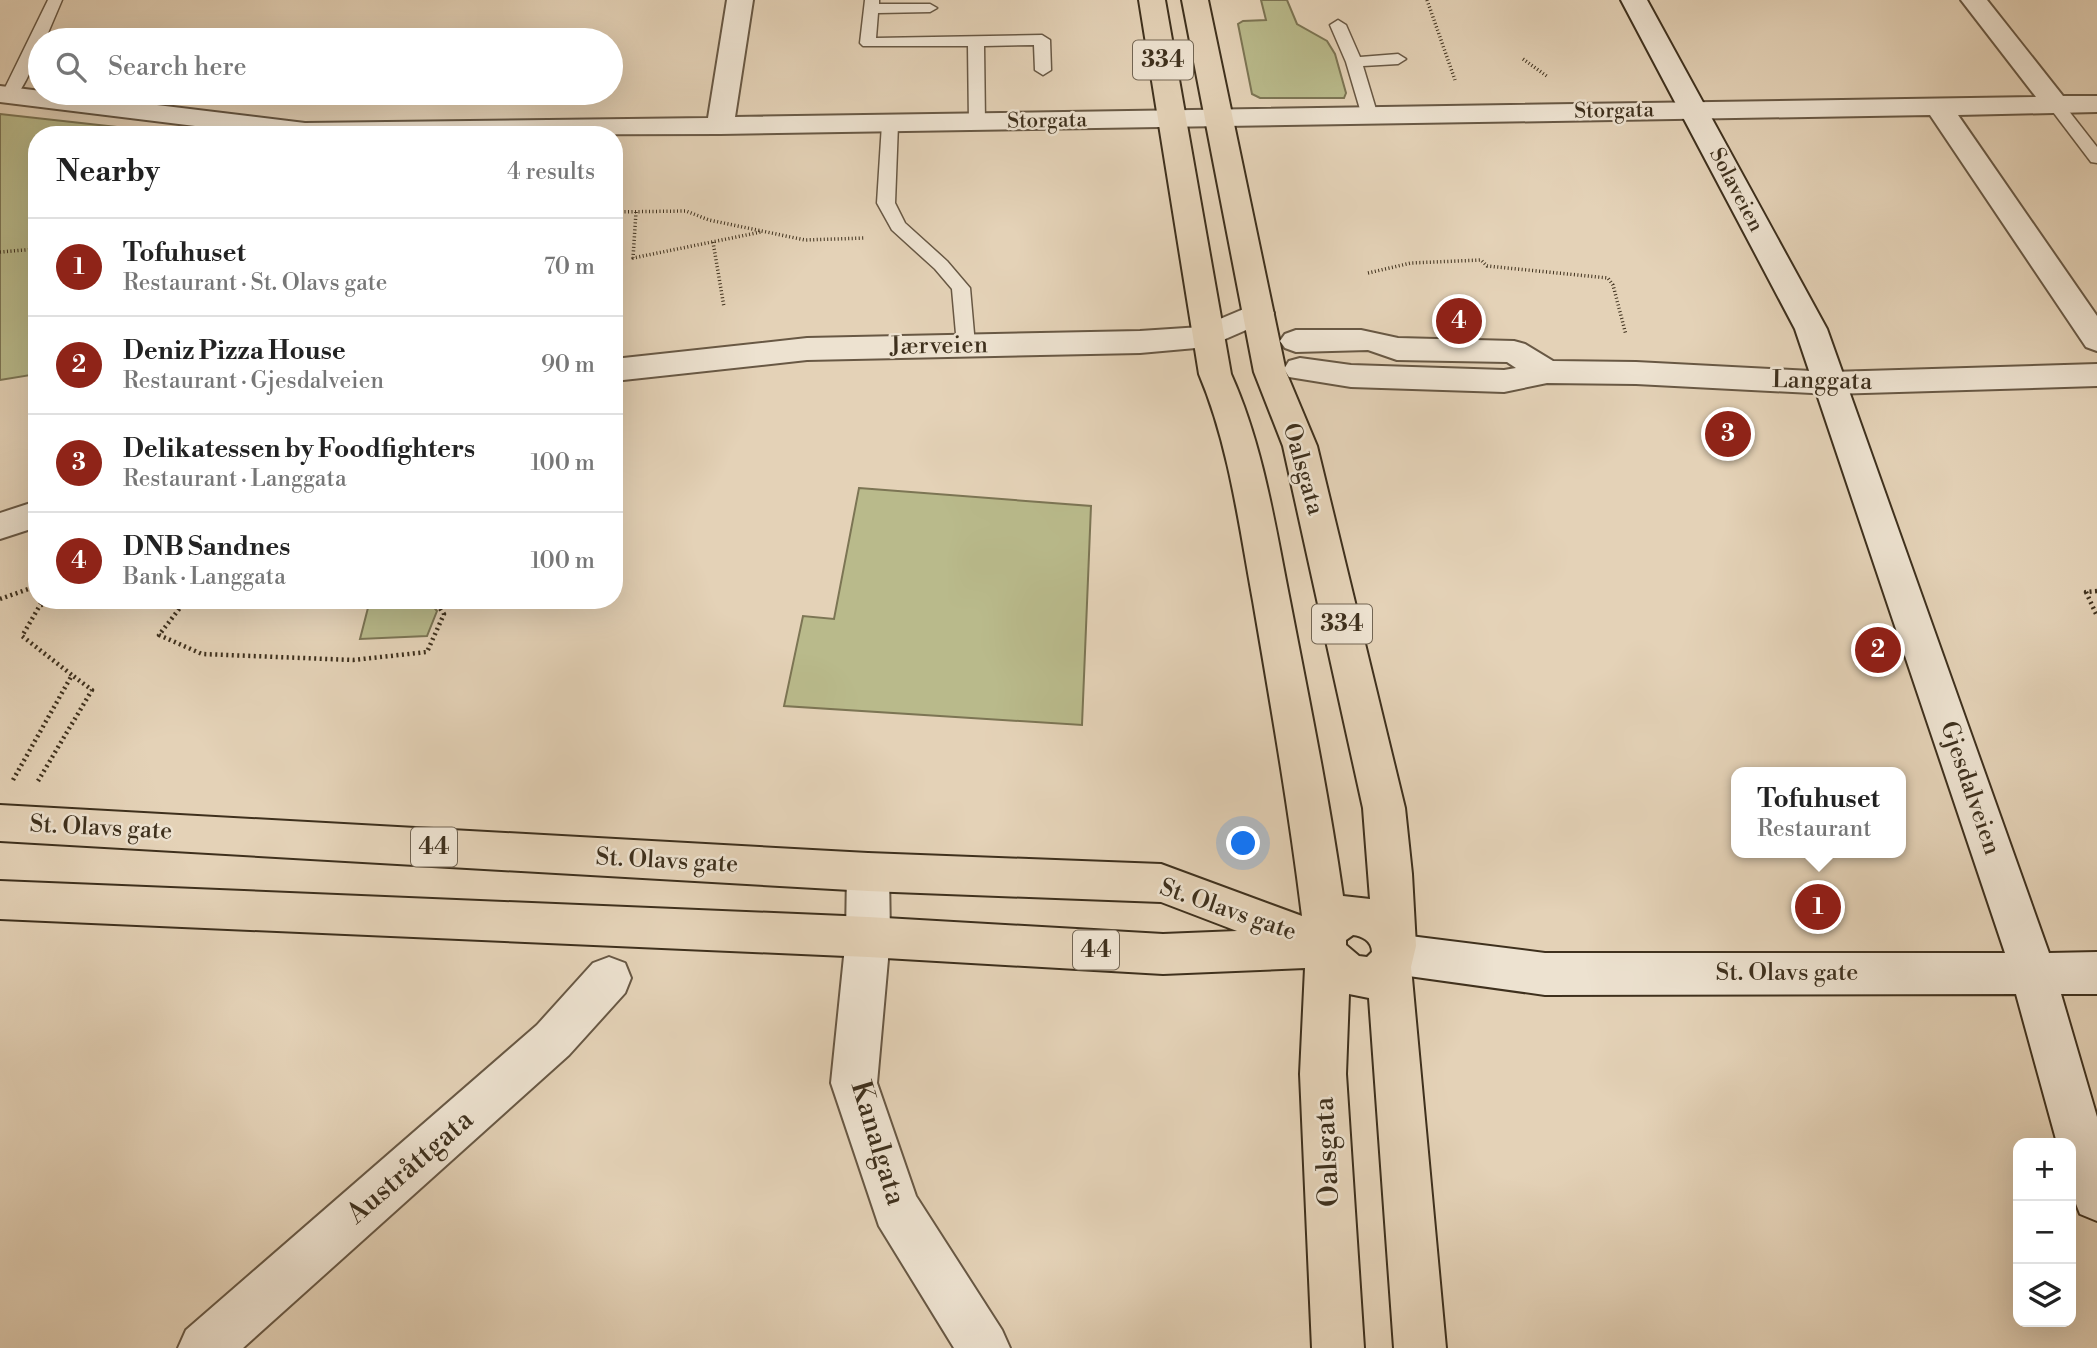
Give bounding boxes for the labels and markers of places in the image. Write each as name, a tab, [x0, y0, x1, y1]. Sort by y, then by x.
pin: 4	[1436, 295, 1482, 347]
pin: 3	[1705, 408, 1751, 460]
pin: 2	[1855, 624, 1901, 676]
pin: 1	[1795, 881, 1841, 933]

